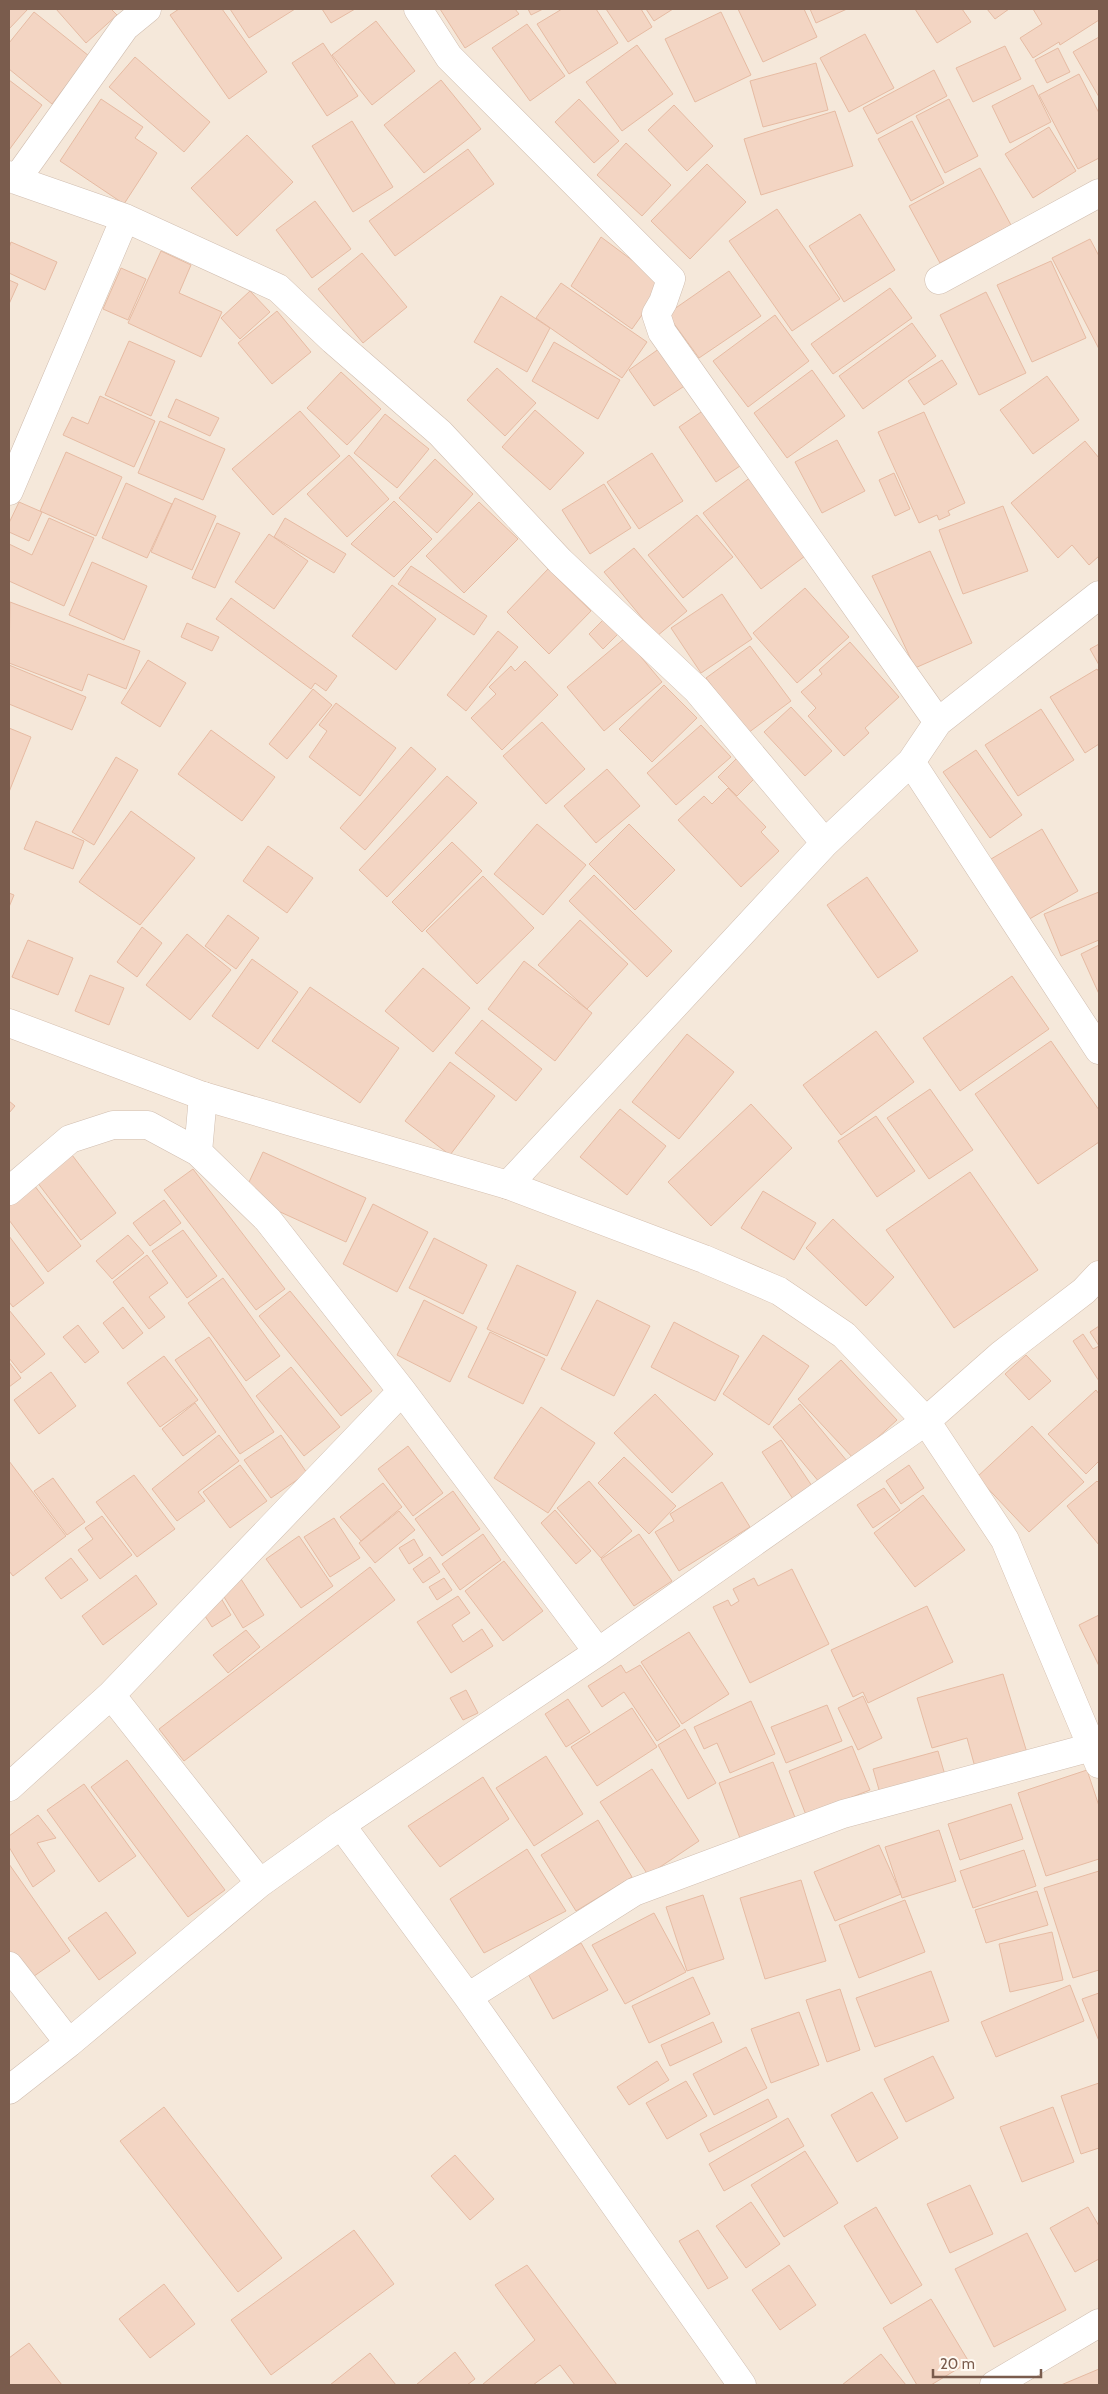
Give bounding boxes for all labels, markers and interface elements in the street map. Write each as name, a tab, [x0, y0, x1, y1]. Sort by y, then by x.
scale bar	[933, 2346, 1040, 2378]
text: 20 m	[940, 2355, 975, 2373]

